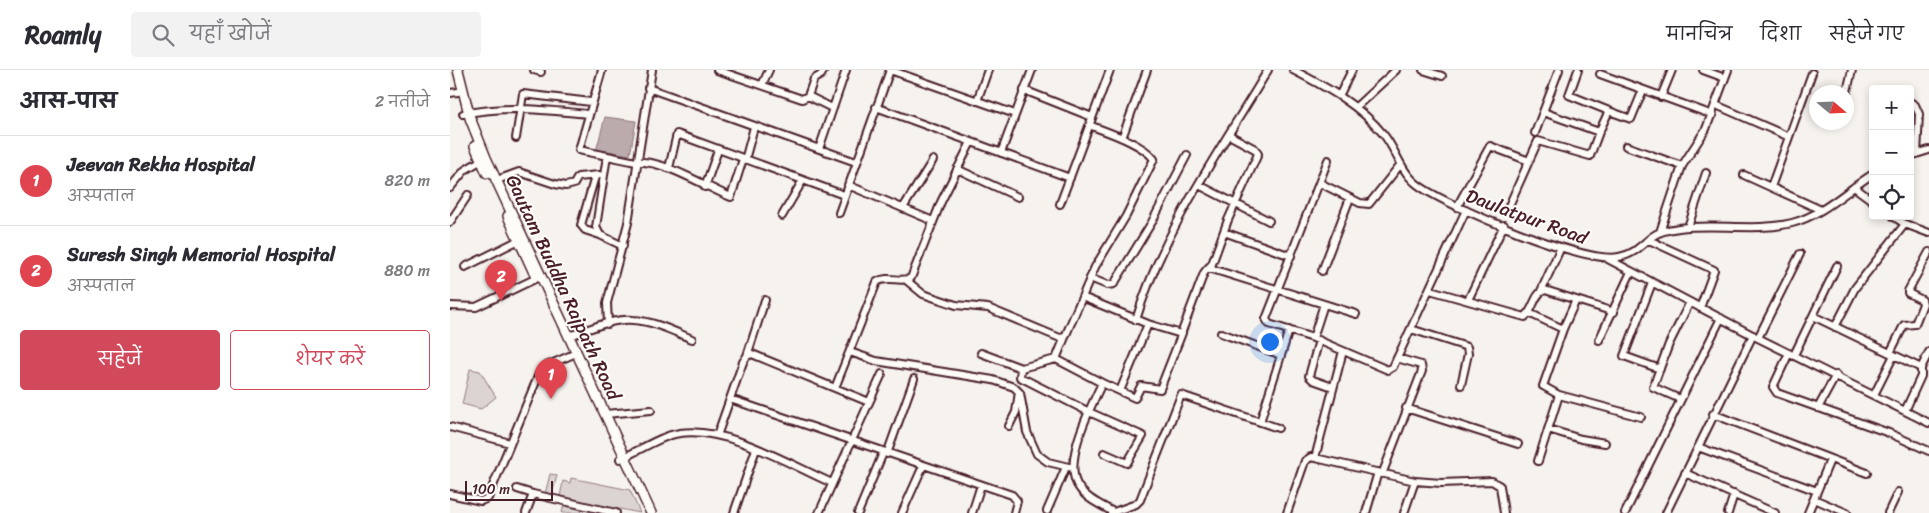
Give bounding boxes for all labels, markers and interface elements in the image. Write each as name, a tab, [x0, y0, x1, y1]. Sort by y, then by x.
search box	[131, 12, 481, 57]
text: Roamly	[25, 14, 101, 56]
text: यहाँ खोजें	[189, 17, 271, 50]
text: मानचित्र	[1666, 18, 1732, 50]
text: दिशा	[1760, 18, 1801, 50]
text: सहेजे गए	[1829, 18, 1904, 50]
icon: search	[149, 21, 177, 49]
text: आस-पास	[20, 82, 117, 120]
north arrow	[1809, 85, 1854, 130]
map controls	[1869, 85, 1914, 220]
button: +	[1869, 85, 1914, 130]
text: 2 नतीजे	[375, 87, 430, 116]
button: −	[1869, 130, 1914, 175]
text: Jeevan Rekha Hospital	[67, 148, 255, 181]
text: 1	[33, 166, 39, 195]
text: 820 m	[385, 166, 430, 195]
street label: Gautam Buddha Rajpath Road	[497, 169, 631, 407]
button: locate	[1869, 175, 1914, 220]
street label: Daulatpur Road	[1461, 179, 1594, 254]
text: अस्पताल	[67, 181, 135, 210]
text: Suresh Singh Memorial Hospital	[67, 238, 335, 271]
text: 2	[31, 256, 41, 285]
text: 880 m	[384, 256, 430, 285]
pin: 2	[485, 260, 517, 301]
text: अस्पताल	[67, 271, 135, 300]
your location	[1257, 329, 1283, 355]
button: सहेजें	[20, 330, 220, 390]
button: शेयर करें	[230, 330, 430, 390]
pin: 1	[535, 358, 567, 399]
text: 100 m	[472, 477, 510, 502]
scale bar	[465, 478, 552, 501]

